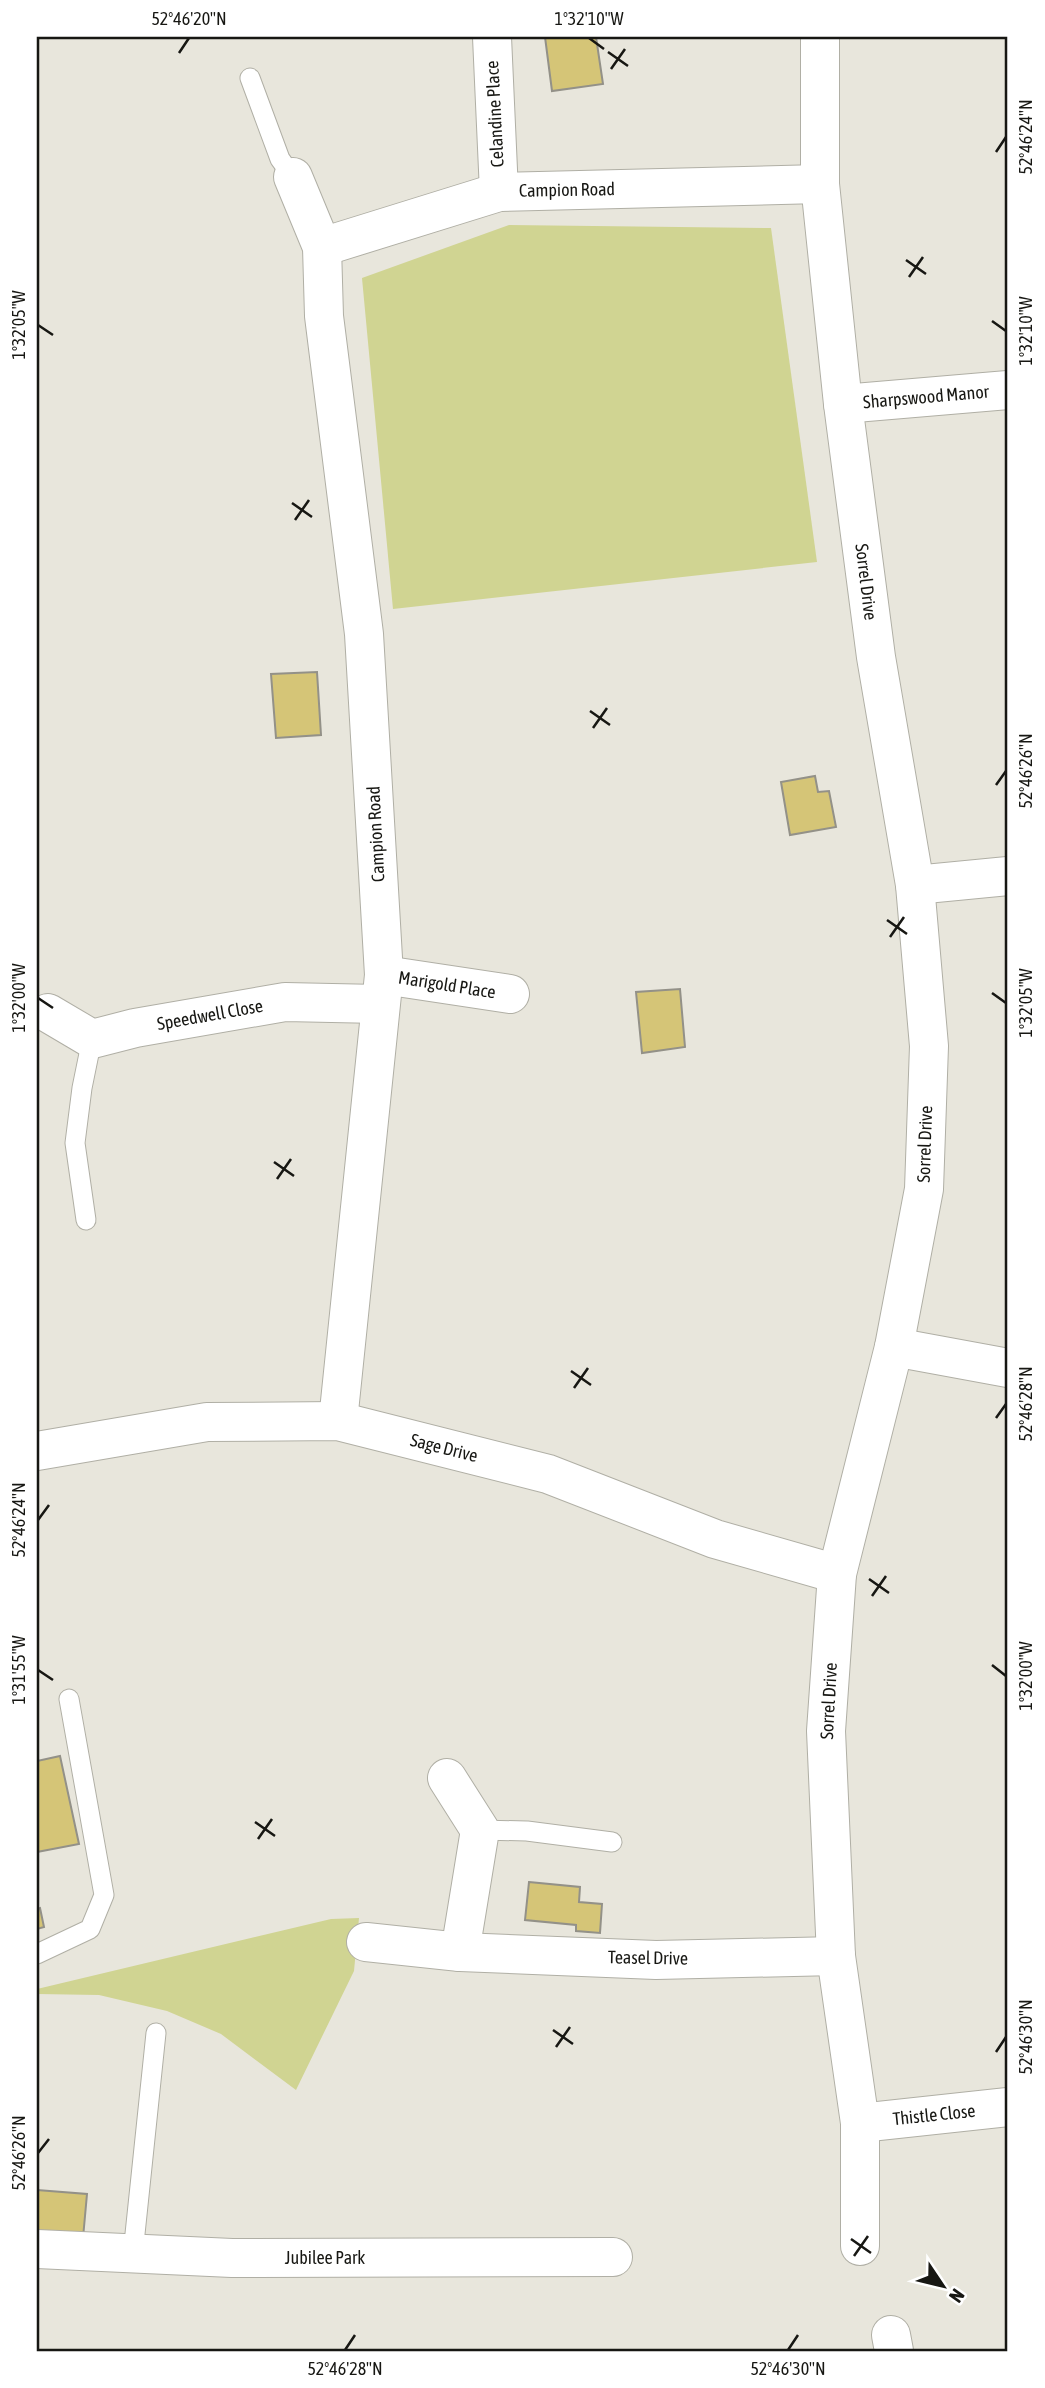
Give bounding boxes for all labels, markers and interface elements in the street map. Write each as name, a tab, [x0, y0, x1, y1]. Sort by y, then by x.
text: 52°46'20"N	[151, 8, 227, 29]
text: 1°32'10"W	[554, 8, 624, 29]
street label: Celandine Place	[481, 60, 508, 168]
text: 52°46'24"N	[1015, 99, 1036, 175]
street label: Campion Road	[519, 178, 615, 201]
text: 1°32'05"W	[8, 290, 29, 360]
text: 1°32'10"W	[1015, 296, 1036, 366]
street label: Sharpswood Manor	[862, 380, 990, 412]
street label: Sorrel Drive	[851, 542, 882, 621]
text: 52°46'26"N	[1015, 733, 1036, 809]
street label: Campion Road	[362, 785, 389, 883]
text: 1°32'00"W	[8, 963, 29, 1033]
street label: Marigold Place	[397, 966, 497, 1003]
text: 1°32'05"W	[1015, 968, 1036, 1038]
street label: Speedwell Close	[155, 995, 265, 1034]
street label: Sorrel Drive	[913, 1105, 936, 1183]
text: 52°46'28"N	[1015, 1366, 1036, 1442]
street label: Sage Drive	[408, 1429, 480, 1466]
text: 52°46'24"N	[8, 1482, 29, 1558]
text: 1°31'55"W	[8, 1635, 29, 1705]
text: 1°32'00"W	[1015, 1641, 1036, 1711]
street label: Sorrel Drive	[816, 1662, 841, 1740]
street label: Teasel Drive	[608, 1946, 688, 1969]
text: 52°46'30"N	[1015, 1999, 1036, 2075]
street label: Thistle Close	[892, 2100, 976, 2129]
text: 52°46'26"N	[8, 2115, 29, 2191]
street label: Jubilee Park	[285, 2247, 365, 2268]
north arrow	[908, 2252, 978, 2322]
text: N	[945, 2285, 969, 2307]
text: 52°46'28"N	[307, 2358, 383, 2379]
text: 52°46'30"N	[750, 2358, 826, 2379]

